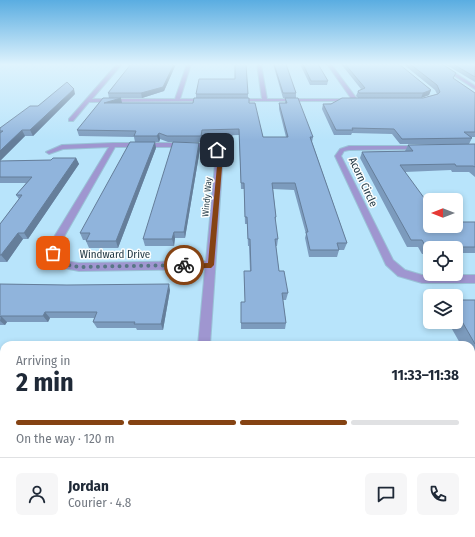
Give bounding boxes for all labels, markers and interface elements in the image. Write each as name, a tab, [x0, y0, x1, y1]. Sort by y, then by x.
pin	[200, 133, 234, 167]
icon: home	[206, 139, 228, 161]
street label: Acorn Circle	[346, 155, 380, 209]
street label: Windy Way	[200, 177, 214, 217]
north arrow	[423, 193, 463, 233]
map controls	[423, 193, 463, 329]
pin	[36, 236, 70, 270]
button: locate	[423, 241, 463, 281]
icon: bag	[42, 242, 64, 264]
courier	[164, 245, 204, 285]
street label: Windward Drive	[80, 248, 150, 261]
icon: bike	[173, 254, 195, 276]
button: layers	[423, 289, 463, 329]
text: Arriving in	[16, 353, 70, 368]
text: 11:33–11:38	[392, 366, 459, 384]
text: 2 min	[16, 367, 74, 398]
text: On the way · 120 m	[16, 431, 114, 446]
button: person	[16, 473, 58, 515]
button: chat	[365, 473, 407, 515]
button: phone	[417, 473, 459, 515]
text: Jordan	[68, 477, 109, 495]
text: Courier · 4.8	[68, 495, 131, 510]

